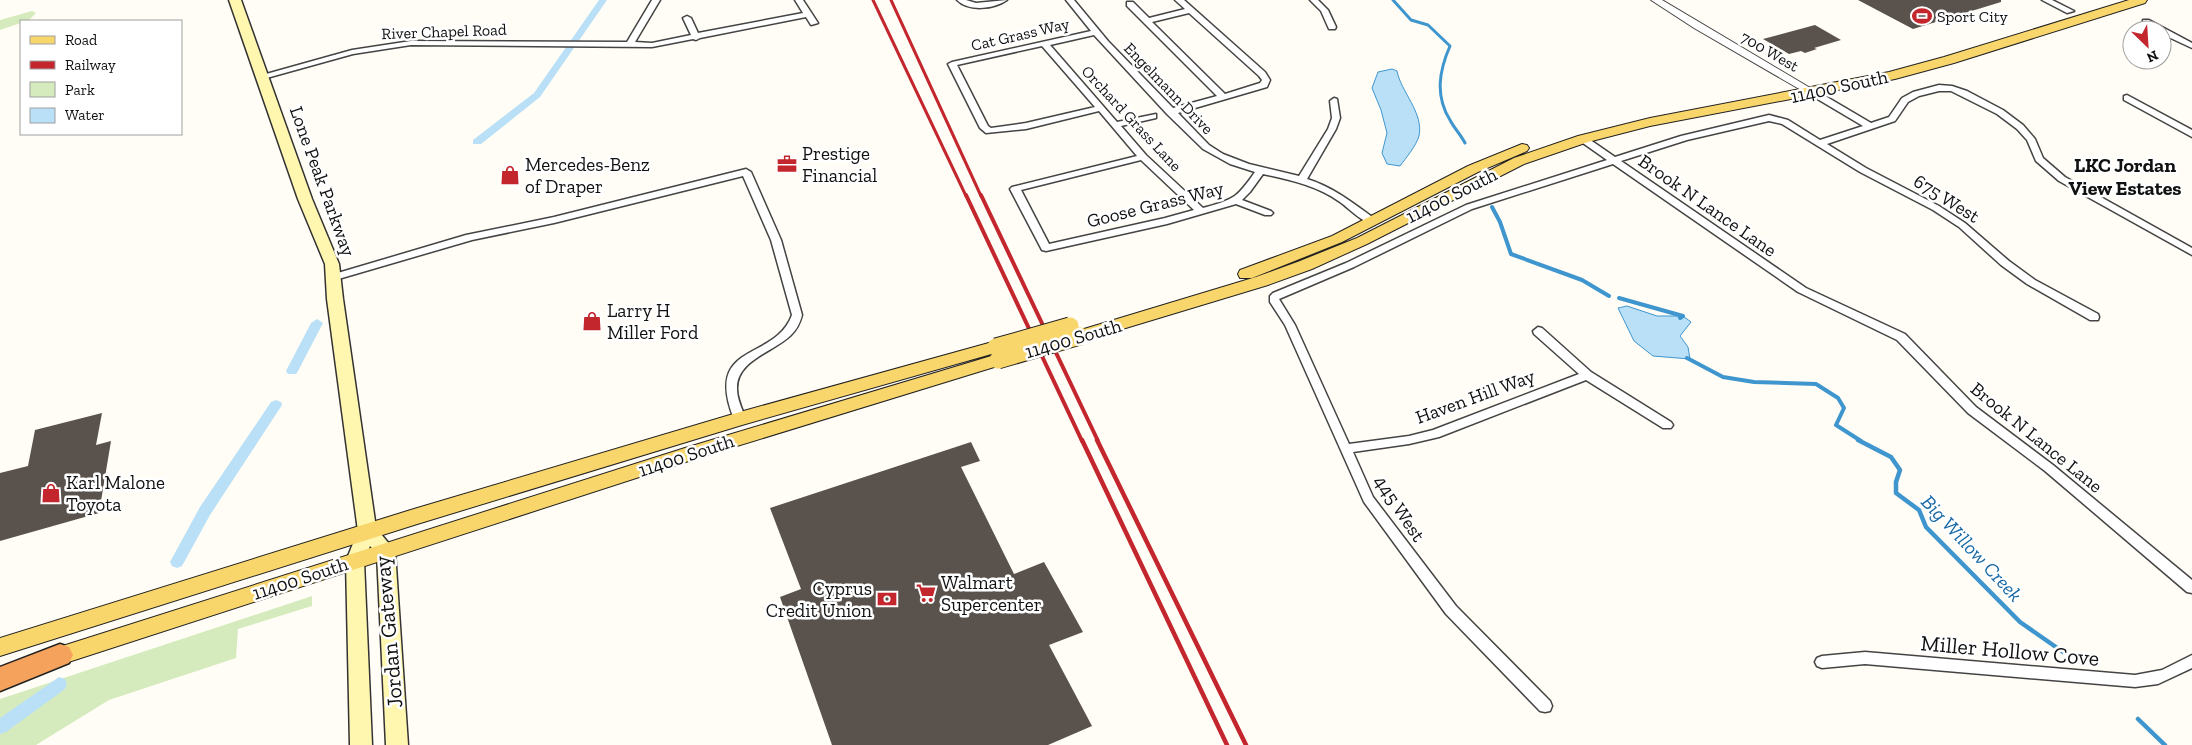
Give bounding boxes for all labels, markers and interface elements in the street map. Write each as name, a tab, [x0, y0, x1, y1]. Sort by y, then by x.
sports icon: Sport City	[1911, 5, 1933, 27]
place label: Sport City	[1937, 7, 2009, 26]
street label: Cat Grass Way	[969, 14, 1072, 55]
legend	[20, 20, 182, 135]
street label: River Chapel Road	[381, 20, 507, 43]
north arrow	[2122, 20, 2172, 70]
street label: 700 West	[1737, 27, 1802, 76]
text: Road	[65, 31, 98, 49]
street label: Engelmann Drive	[1120, 38, 1217, 138]
text: N	[2144, 46, 2161, 66]
text: Railway	[65, 56, 116, 74]
street label: Orchard Grass Lane	[1078, 61, 1186, 175]
street label: 11400 South	[1788, 65, 1890, 108]
text: Park	[65, 81, 95, 99]
street label: Lone Peak Parkway	[285, 103, 360, 260]
text: Water	[65, 106, 105, 124]
place label: Prestige Financial	[802, 142, 877, 187]
street label: Brook N Lance Lane	[1634, 149, 1781, 262]
place label: Mercedes-Benz of Draper	[525, 153, 650, 198]
office icon: Prestige Financial	[776, 153, 798, 175]
district label: LKC Jordan View Estates	[2069, 153, 2181, 200]
street label: 11400 South	[1402, 162, 1501, 228]
shop icon: Mercedes-Benz of Draper	[499, 164, 521, 186]
street label: 675 West	[1909, 169, 1984, 228]
street label: Goose Grass Way	[1084, 176, 1226, 233]
place label: Larry H Miller Ford	[607, 299, 699, 344]
shop icon: Larry H Miller Ford	[581, 310, 603, 332]
street label: 11400 South	[1022, 314, 1124, 363]
street label: Haven Hill Way	[1412, 364, 1538, 429]
street label: Brook N Lance Lane	[1966, 377, 2107, 498]
street label: 11400 South	[635, 429, 737, 482]
place label: Karl Malone Toyota	[66, 471, 165, 516]
street label: 445 West	[1369, 471, 1430, 546]
shop icon: Karl Malone Toyota	[40, 482, 62, 504]
water label: Big Willow Creek	[1916, 490, 2028, 606]
street label: 11400 South	[249, 552, 351, 605]
street label: Jordan Gateway	[368, 554, 409, 709]
place label: Walmart Supercenter	[941, 571, 1042, 616]
place label: Cyprus Credit Union	[766, 577, 872, 622]
supermarket icon: Walmart Supercenter	[915, 582, 937, 604]
bank icon: Cyprus Credit Union	[876, 588, 898, 610]
street label: Miller Hollow Cove	[1919, 629, 2100, 672]

